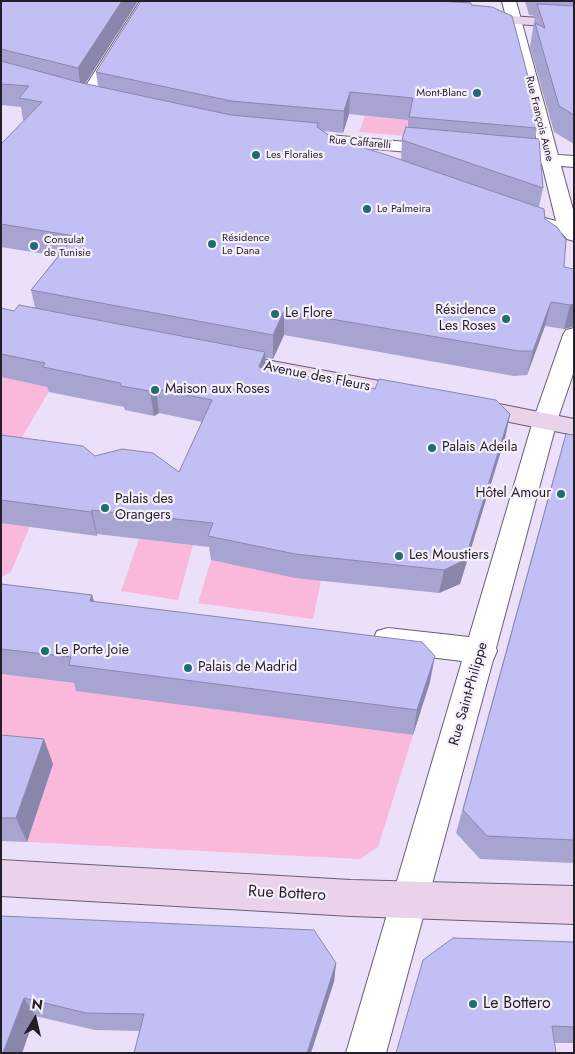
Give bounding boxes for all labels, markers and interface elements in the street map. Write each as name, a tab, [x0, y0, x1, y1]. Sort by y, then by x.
street label: Rue François Aune	[522, 75, 556, 163]
place label: Mont-Blanc	[416, 86, 467, 100]
marker: Mont-Blanc	[471, 87, 483, 99]
street label: Rue Caffarelli	[328, 134, 392, 152]
place label: Les Floralies	[266, 148, 323, 162]
marker: Les Floralies	[250, 149, 262, 161]
place label: Le Palmeira	[377, 202, 431, 216]
marker: Le Palmeira	[361, 203, 373, 215]
place label: Résidence Le Dana	[222, 231, 270, 257]
place label: Consulat de Tunisie	[44, 233, 91, 259]
marker: Résidence Le Dana	[206, 238, 218, 250]
marker: Consulat de Tunisie	[28, 240, 40, 252]
place label: Résidence Les Roses	[435, 303, 496, 336]
place label: Le Flore	[285, 306, 332, 322]
marker: Le Flore	[269, 308, 281, 320]
marker: Résidence Les Roses	[500, 313, 512, 325]
street label: Avenue des Fleurs	[262, 358, 372, 396]
place label: Maison aux Roses	[165, 382, 270, 398]
marker: Maison aux Roses	[149, 384, 161, 396]
place label: Palais Adeila	[442, 440, 517, 456]
marker: Palais Adeila	[426, 442, 438, 454]
place label: Hôtel Amour	[475, 486, 551, 502]
marker: Hôtel Amour	[555, 488, 567, 500]
place label: Palais des Orangers	[115, 492, 173, 524]
marker: Palais des Orangers	[99, 502, 111, 514]
place label: Les Moustiers	[409, 548, 489, 564]
marker: Les Moustiers	[393, 550, 405, 562]
street label: Rue Saint-Philippe	[446, 640, 492, 748]
place label: Le Porte Joie	[55, 643, 129, 659]
marker: Le Porte Joie	[39, 645, 51, 657]
place label: Palais de Madrid	[198, 660, 297, 676]
marker: Palais de Madrid	[182, 662, 194, 674]
street label: Rue Bottero	[248, 882, 326, 906]
text: N	[30, 993, 44, 1015]
north arrow	[10, 994, 60, 1044]
place label: Le Bottero	[483, 994, 551, 1014]
marker: Le Bottero	[467, 998, 479, 1010]

